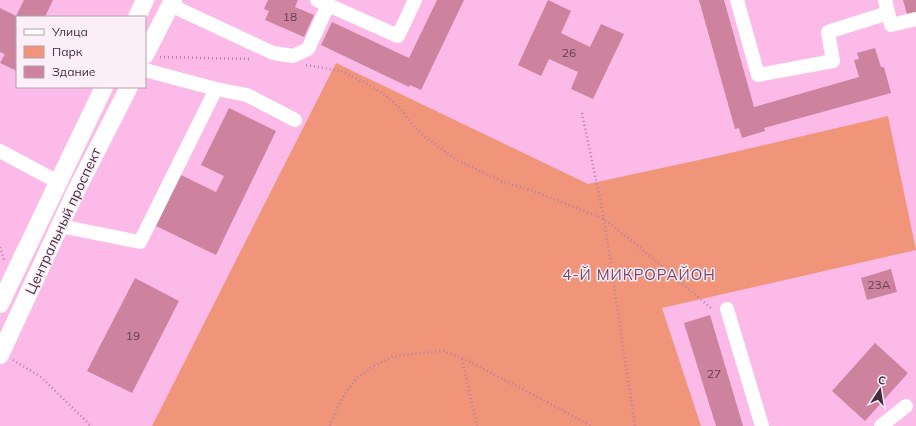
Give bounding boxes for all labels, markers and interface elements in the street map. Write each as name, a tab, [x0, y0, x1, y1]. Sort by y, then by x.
house number: 18	[283, 9, 297, 24]
legend	[16, 16, 146, 88]
text: Улица	[51, 24, 88, 39]
text: Парк	[52, 44, 83, 59]
house number: 26	[562, 45, 576, 60]
text: Здание	[52, 64, 96, 79]
street label: Центральный проспект	[21, 144, 105, 297]
district label: 4-Й МИКРОРАЙОН	[562, 265, 716, 284]
house number: 23А	[867, 277, 891, 292]
house number: 19	[126, 328, 140, 343]
house number: 27	[707, 366, 721, 381]
north arrow	[860, 370, 900, 410]
text: С	[877, 373, 888, 388]

